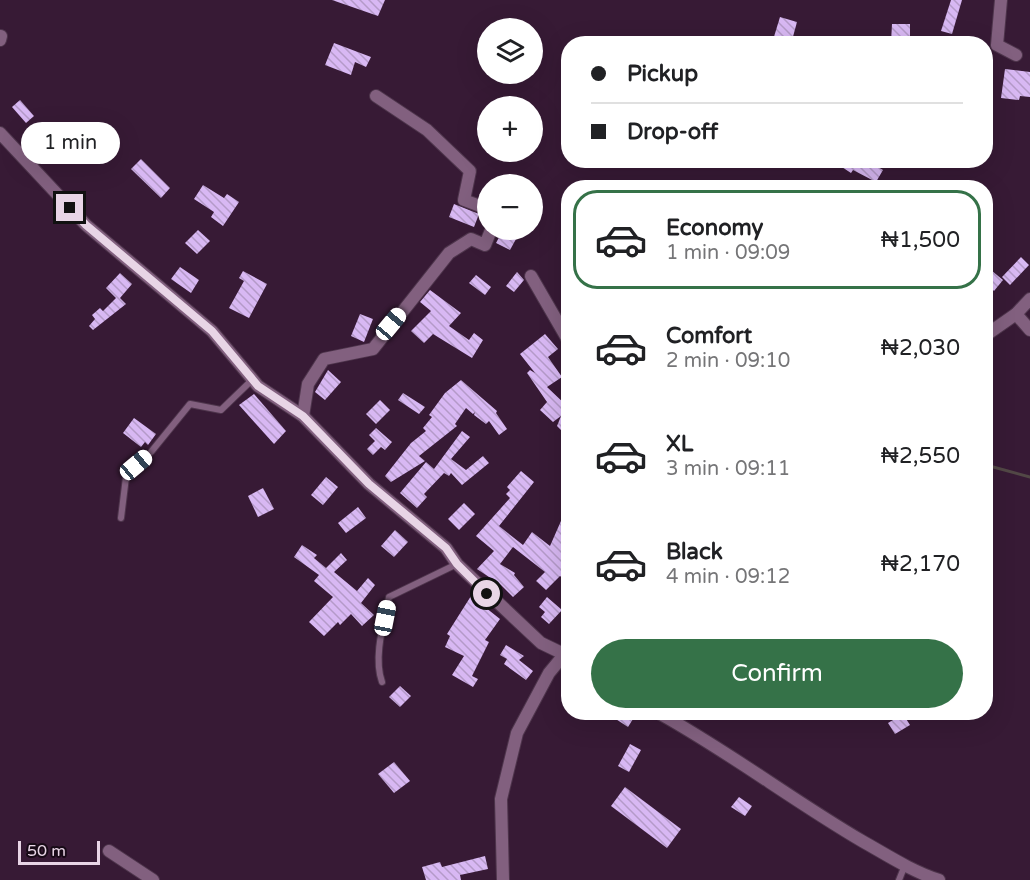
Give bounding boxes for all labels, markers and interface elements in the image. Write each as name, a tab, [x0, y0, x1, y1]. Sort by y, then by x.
map controls	[477, 18, 543, 240]
button: layers	[477, 18, 543, 84]
text: Pickup	[627, 61, 698, 87]
button: +	[477, 96, 543, 162]
text: Drop-off	[627, 119, 718, 145]
callout: 1 min	[20, 121, 119, 163]
text: 1 min	[44, 131, 97, 155]
button: −	[477, 174, 543, 240]
route end	[56, 194, 83, 221]
icon: car	[594, 213, 648, 267]
text: Economy	[666, 215, 763, 241]
text: ₦1,500	[881, 227, 960, 253]
text: 1 min · 09:09	[666, 241, 790, 265]
car	[373, 304, 409, 344]
icon: car	[594, 321, 648, 375]
text: Comfort	[666, 323, 752, 349]
text: ₦2,030	[881, 335, 960, 361]
text: 2 min · 09:10	[666, 349, 790, 373]
icon: car	[594, 429, 648, 483]
text: XL	[666, 431, 693, 457]
text: ₦2,550	[881, 443, 960, 469]
car	[116, 447, 156, 483]
text: 3 min · 09:11	[666, 457, 790, 481]
icon: car	[594, 537, 648, 591]
text: Black	[666, 539, 723, 565]
text: ₦2,170	[881, 551, 960, 577]
text: 4 min · 09:12	[666, 565, 790, 589]
route start	[473, 580, 500, 607]
car	[373, 599, 397, 637]
button: Confirm	[591, 639, 963, 708]
scale bar	[18, 838, 100, 866]
text: 50 m	[27, 841, 66, 861]

